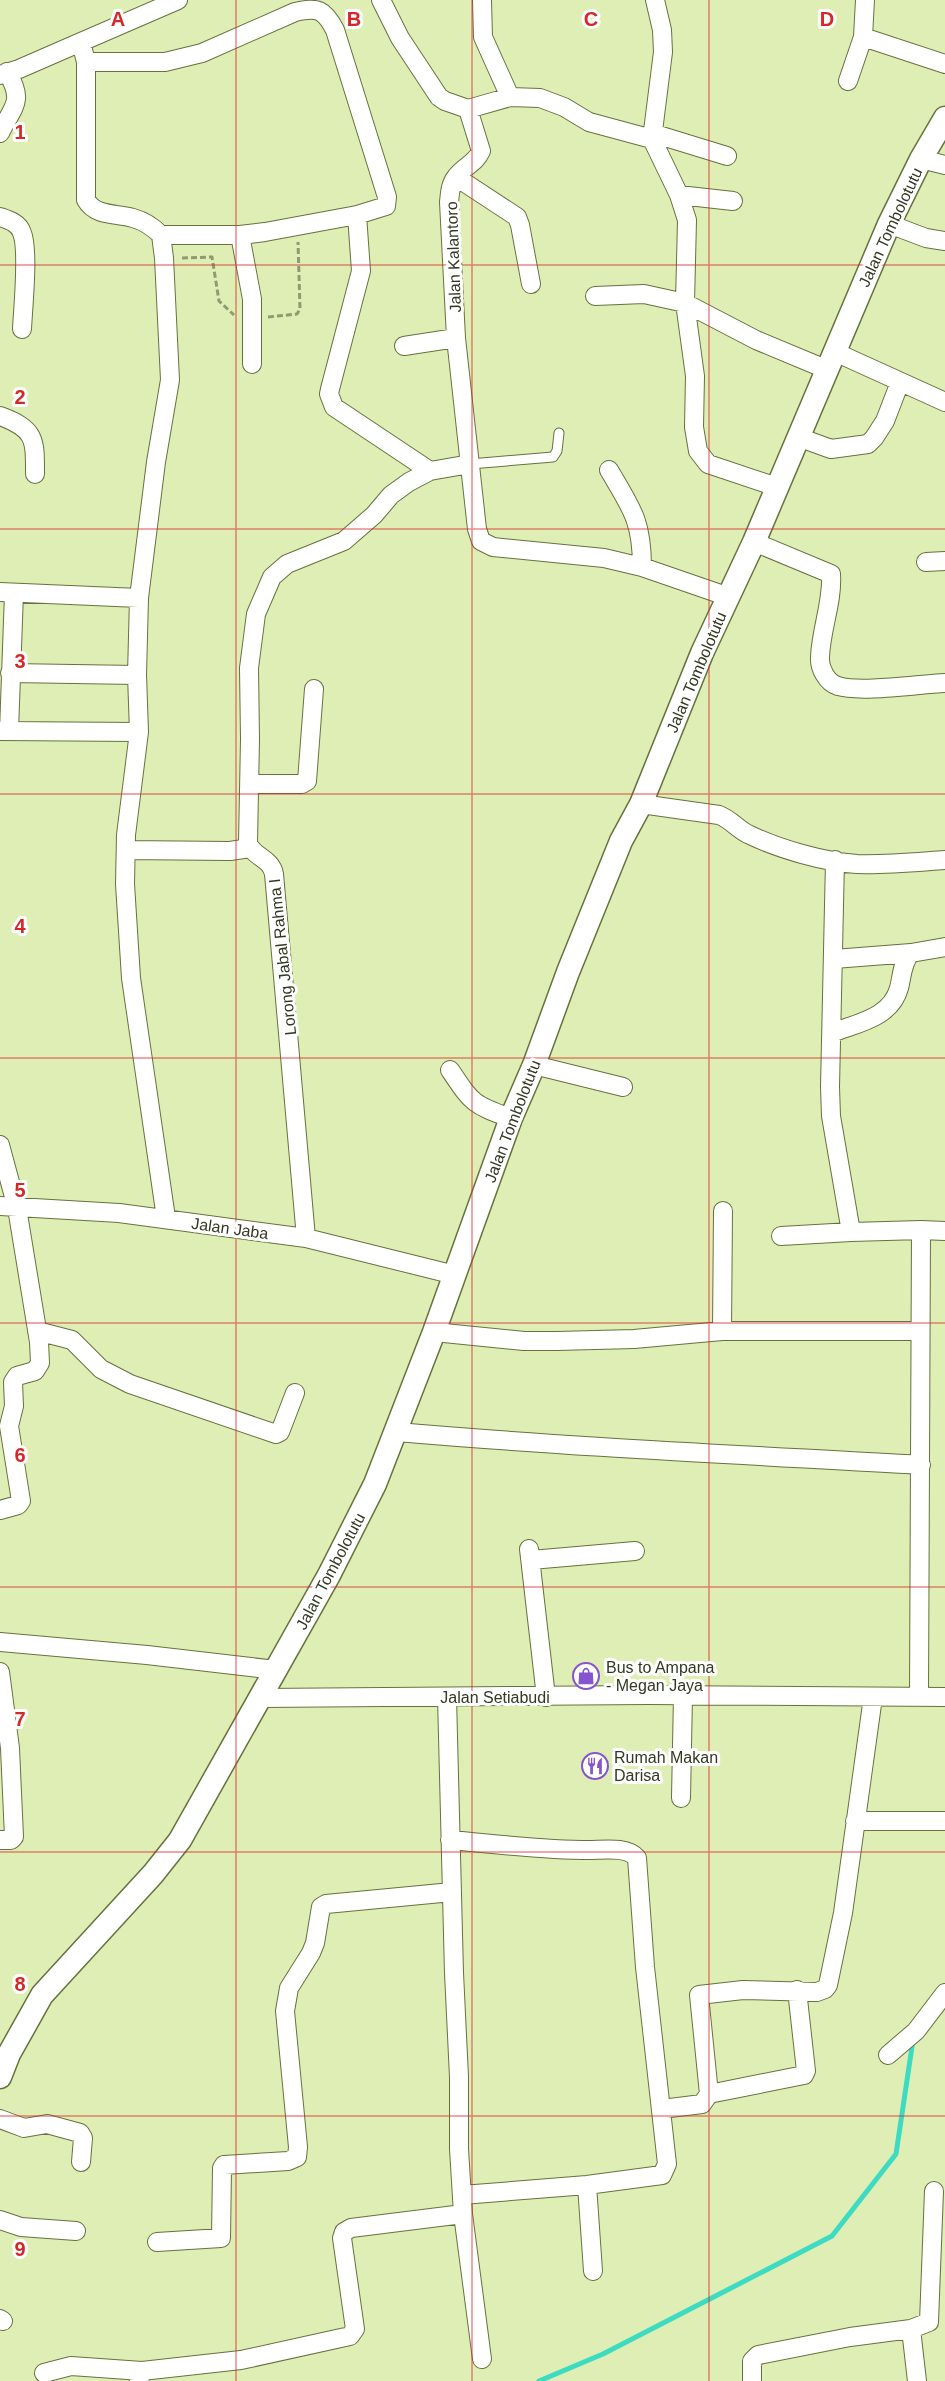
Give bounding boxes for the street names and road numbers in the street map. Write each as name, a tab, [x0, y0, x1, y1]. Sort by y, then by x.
street label: Jalan Tombolotutu	[855, 165, 926, 290]
street label: Jalan Kalantoro	[443, 201, 464, 313]
street label: Jalan Tombolotutu	[663, 609, 730, 735]
street label: Lorong Jabal Rahma I	[266, 878, 299, 1036]
street label: Jalan Tombolotutu	[481, 1058, 544, 1185]
street label: Jalan Jaba	[190, 1215, 270, 1242]
street label: Jalan Tombolotutu	[293, 1510, 368, 1632]
street label: Jalan Setiabudi	[440, 1689, 550, 1706]

